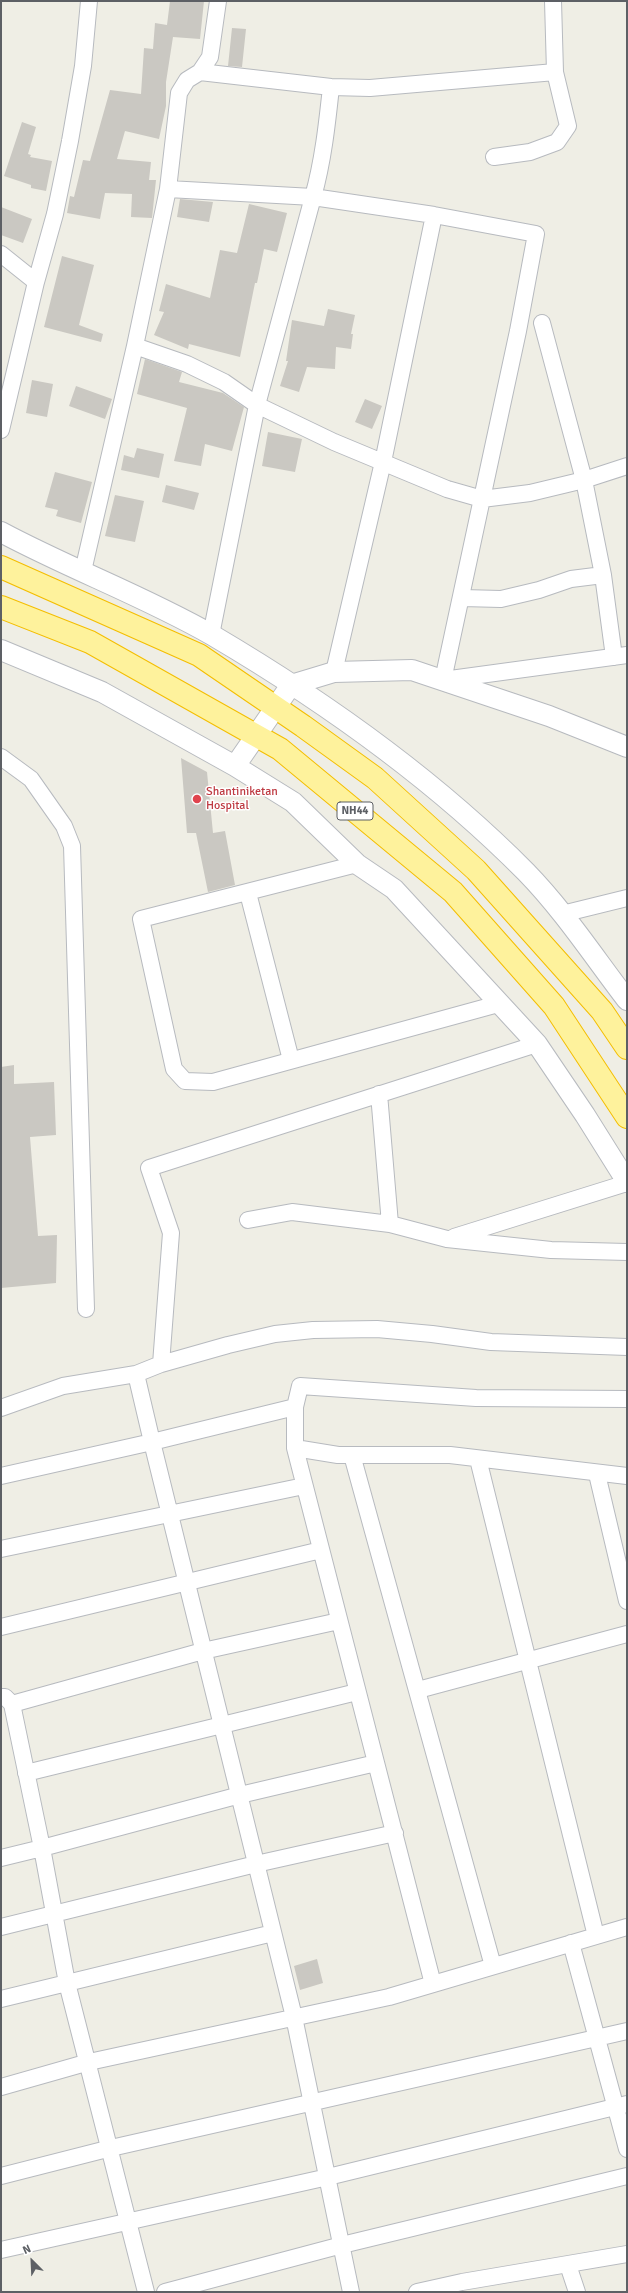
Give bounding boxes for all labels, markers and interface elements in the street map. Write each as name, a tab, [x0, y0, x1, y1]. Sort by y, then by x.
place label: Shantiniketan Hospital	[206, 785, 278, 813]
marker: Shantiniketan Hospital	[191, 793, 203, 805]
road number: NH44	[337, 802, 373, 820]
north arrow	[12, 2241, 52, 2281]
text: N	[21, 2242, 33, 2257]

